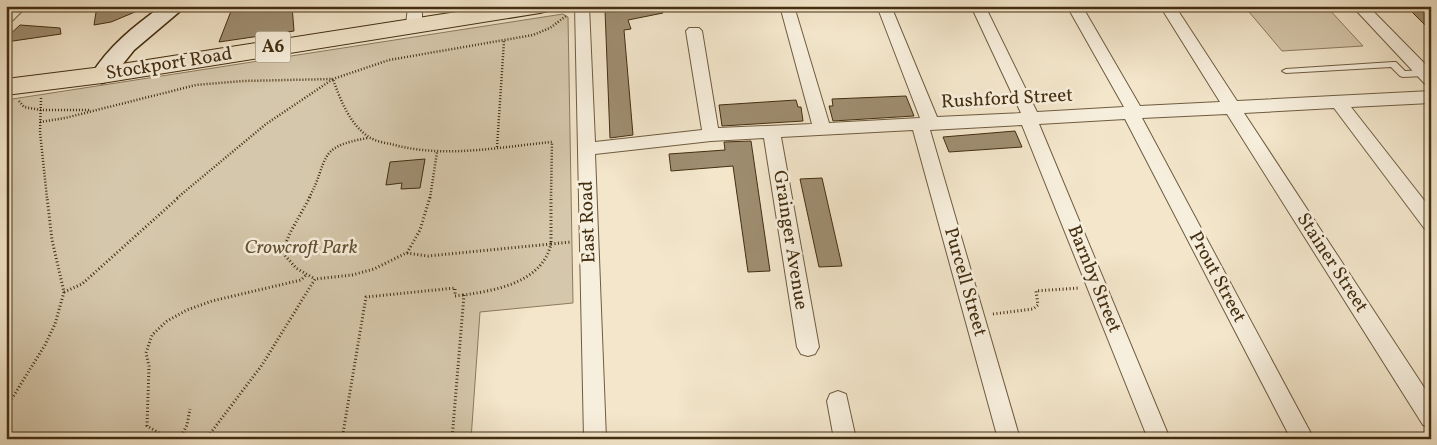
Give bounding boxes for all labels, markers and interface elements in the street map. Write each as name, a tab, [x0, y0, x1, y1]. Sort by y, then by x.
road number: A6	[256, 32, 290, 62]
street label: Stockport Road	[104, 41, 234, 87]
street label: Rushford Street	[940, 83, 1074, 115]
street label: Grainger Avenue	[766, 168, 814, 312]
street label: East Road	[574, 180, 602, 264]
street label: Stainer Street	[1290, 208, 1374, 318]
street label: Barnby Street	[1061, 221, 1128, 337]
street label: Purcell Street	[937, 224, 993, 340]
street label: Prout Street	[1182, 227, 1252, 328]
park label: Crowcroft Park	[245, 235, 358, 261]

